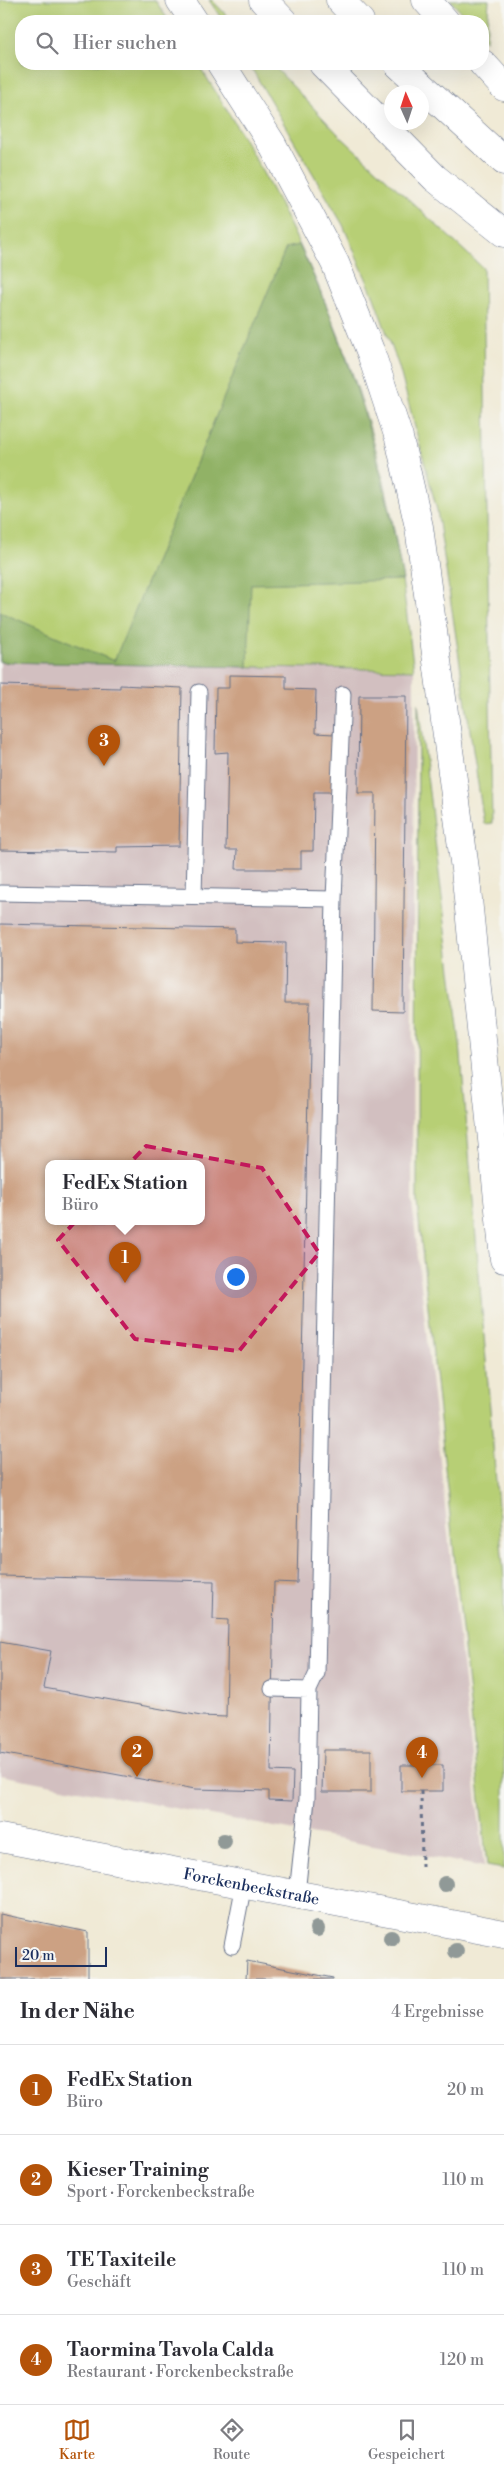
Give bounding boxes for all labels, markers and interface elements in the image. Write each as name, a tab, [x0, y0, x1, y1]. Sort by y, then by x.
search box	[15, 15, 489, 70]
icon: search	[33, 29, 61, 57]
text: Hier suchen	[73, 31, 177, 55]
north arrow	[384, 85, 429, 130]
pin: 3	[88, 725, 120, 766]
popup	[45, 1160, 205, 1225]
text: FedEx Station	[62, 1171, 188, 1195]
text: Büro	[62, 1195, 98, 1215]
pin: 1	[109, 1242, 141, 1283]
your location	[223, 1264, 249, 1290]
pin: 2	[121, 1736, 153, 1777]
pin: 4	[406, 1737, 438, 1778]
street label: Forckenbeckstraße	[182, 1864, 321, 1910]
scale bar	[15, 1944, 108, 1967]
text: 20 m	[22, 1947, 54, 1965]
text: In der Nähe	[20, 1999, 135, 2025]
text: 4 Ergebnisse	[391, 2002, 484, 2022]
text: FedEx Station	[67, 2068, 192, 2092]
text: 1	[32, 2080, 40, 2100]
text: 20 m	[447, 2080, 484, 2100]
text: Büro	[67, 2092, 103, 2112]
text: Kieser Training	[67, 2158, 208, 2182]
text: 2	[31, 2170, 41, 2190]
text: 110 m	[442, 2170, 484, 2190]
text: Sport · Forckenbeckstraße	[67, 2182, 255, 2202]
text: TE Taxiteile	[67, 2248, 176, 2272]
text: 3	[31, 2260, 41, 2280]
text: 110 m	[442, 2260, 484, 2280]
text: Geschäft	[67, 2272, 132, 2292]
text: Taormina Tavola Calda	[67, 2338, 274, 2362]
text: 4	[31, 2350, 41, 2370]
text: 120 m	[440, 2350, 484, 2370]
text: Restaurant · Forckenbeckstraße	[67, 2362, 294, 2382]
tab: Karte	[59, 2416, 95, 2464]
tab: Route	[213, 2416, 250, 2464]
tab: Gespeichert	[368, 2416, 445, 2464]

